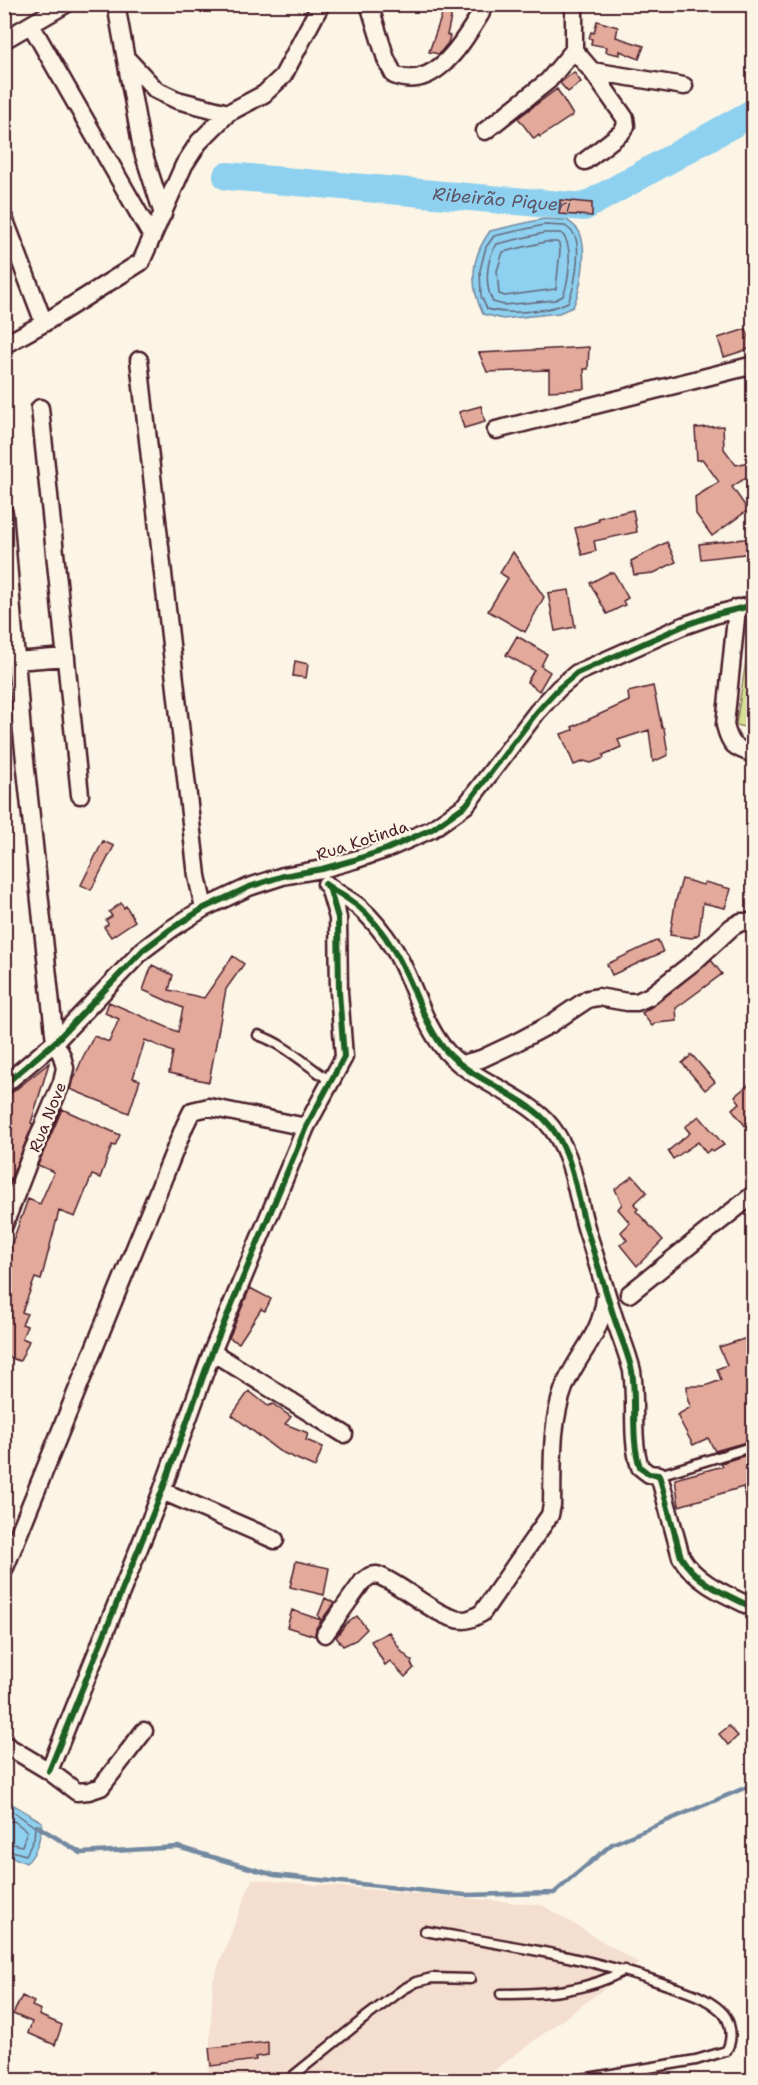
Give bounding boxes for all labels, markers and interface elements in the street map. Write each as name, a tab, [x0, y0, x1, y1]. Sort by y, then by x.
water label: Ribeirão Piqueri	[432, 182, 573, 218]
street label: Rua Kotinda	[314, 816, 411, 865]
street label: Rua Nove	[24, 1079, 71, 1155]

